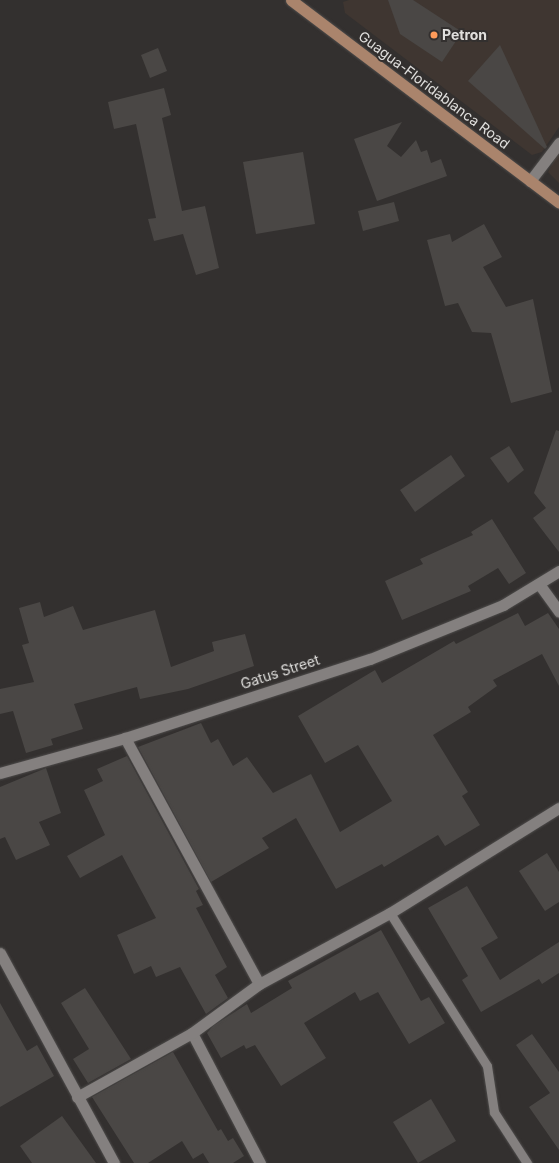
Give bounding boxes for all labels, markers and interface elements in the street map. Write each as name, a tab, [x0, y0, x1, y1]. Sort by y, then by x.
place label: Petron	[442, 27, 487, 43]
street label: Guagua-Floridablanca Road	[355, 28, 513, 152]
marker: Petron	[429, 30, 439, 40]
street label: Gatus Street	[238, 651, 322, 693]

